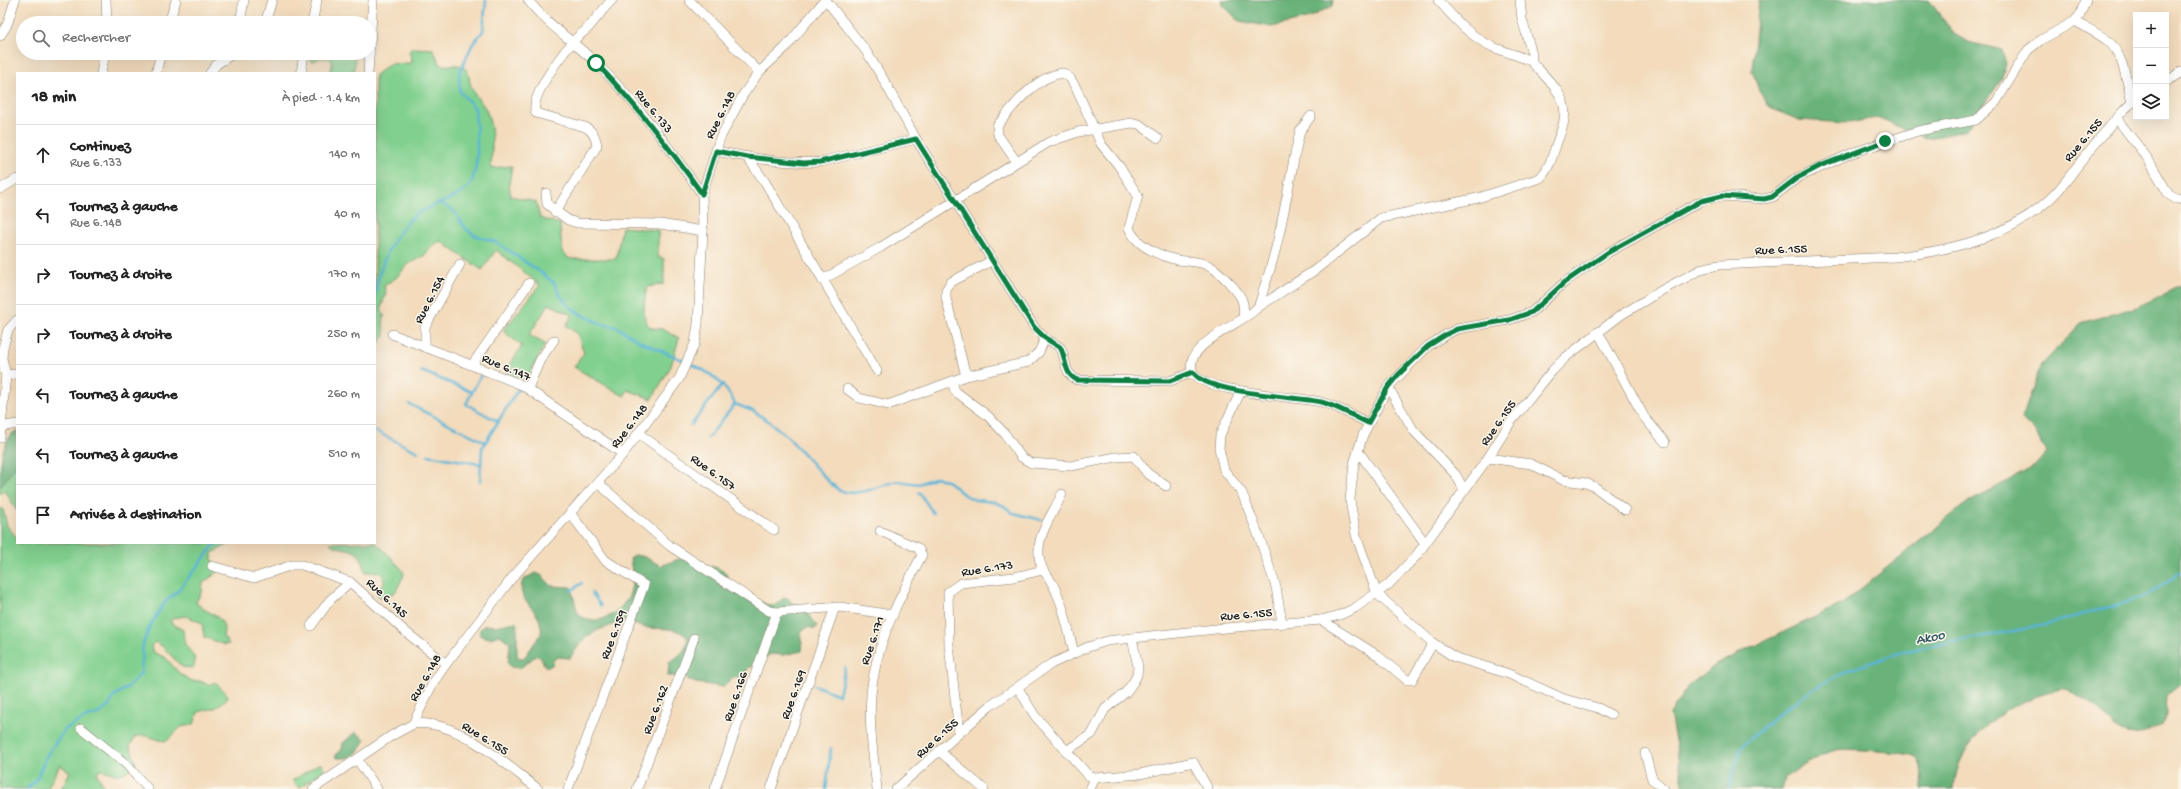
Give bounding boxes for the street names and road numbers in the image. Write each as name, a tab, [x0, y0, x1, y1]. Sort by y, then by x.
street label: Rue 6.133	[631, 87, 675, 137]
street label: Rue 6.148	[703, 89, 740, 142]
street label: Rue 6.155	[2061, 116, 2107, 165]
street label: Rue 6.155	[1755, 242, 1808, 259]
street label: Rue 6.154	[412, 274, 449, 327]
street label: Rue 6.147	[479, 351, 534, 386]
street label: Rue 6.155	[1478, 398, 1520, 449]
street label: Rue 6.148	[608, 401, 652, 452]
street label: Rue 6.157	[687, 452, 739, 495]
street label: Rue 6.173	[960, 558, 1015, 581]
street label: Rue 6.145	[362, 576, 410, 622]
street label: Rue 6.155	[1220, 606, 1273, 625]
street label: Rue 6.159	[598, 607, 631, 662]
street label: Rue 6.171	[858, 614, 889, 667]
street label: Rue 6.148	[407, 652, 446, 704]
street label: Rue 6.169	[778, 668, 810, 722]
street label: Rue 6.166	[721, 669, 752, 724]
street label: Rue 6.162	[640, 683, 673, 737]
street label: Rue 6.155	[913, 716, 962, 762]
street label: Rue 6.155	[459, 719, 511, 759]

